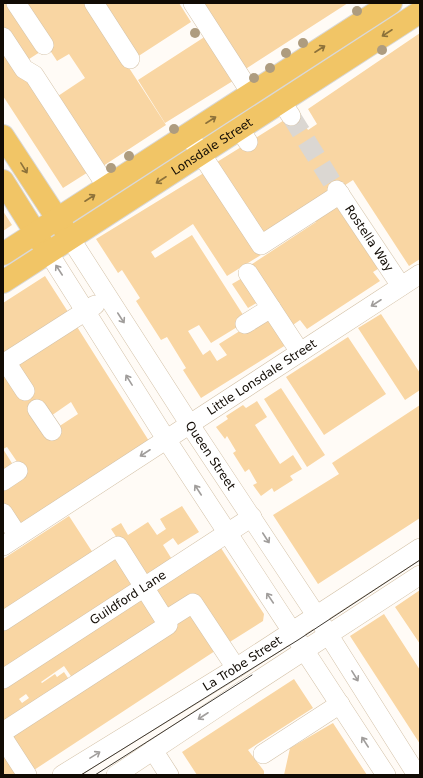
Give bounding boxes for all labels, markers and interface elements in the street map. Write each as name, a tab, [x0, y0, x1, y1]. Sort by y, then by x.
one-way arrow	[382, 29, 393, 37]
one-way arrow	[314, 45, 325, 53]
street label: Lonsdale Street	[169, 115, 255, 178]
one-way arrow	[205, 116, 216, 124]
one-way arrow	[20, 163, 28, 174]
one-way arrow	[155, 175, 166, 184]
one-way arrow	[84, 194, 96, 202]
street label: Rostella Way	[342, 202, 396, 274]
one-way arrow	[55, 265, 63, 276]
one-way arrow	[370, 299, 381, 307]
one-way arrow	[117, 312, 125, 323]
street label: Little Lonsdale Street	[204, 336, 319, 418]
one-way arrow	[124, 374, 132, 386]
street label: Queen Street	[183, 419, 238, 493]
one-way arrow	[140, 449, 151, 457]
one-way arrow	[194, 484, 202, 496]
one-way arrow	[262, 532, 270, 544]
street label: Guildford Lane	[87, 568, 169, 628]
one-way arrow	[266, 593, 274, 604]
street label: La Trobe Street	[200, 633, 285, 694]
one-way arrow	[351, 670, 359, 682]
one-way arrow	[197, 713, 209, 721]
one-way arrow	[360, 736, 368, 748]
one-way arrow	[89, 750, 101, 758]

